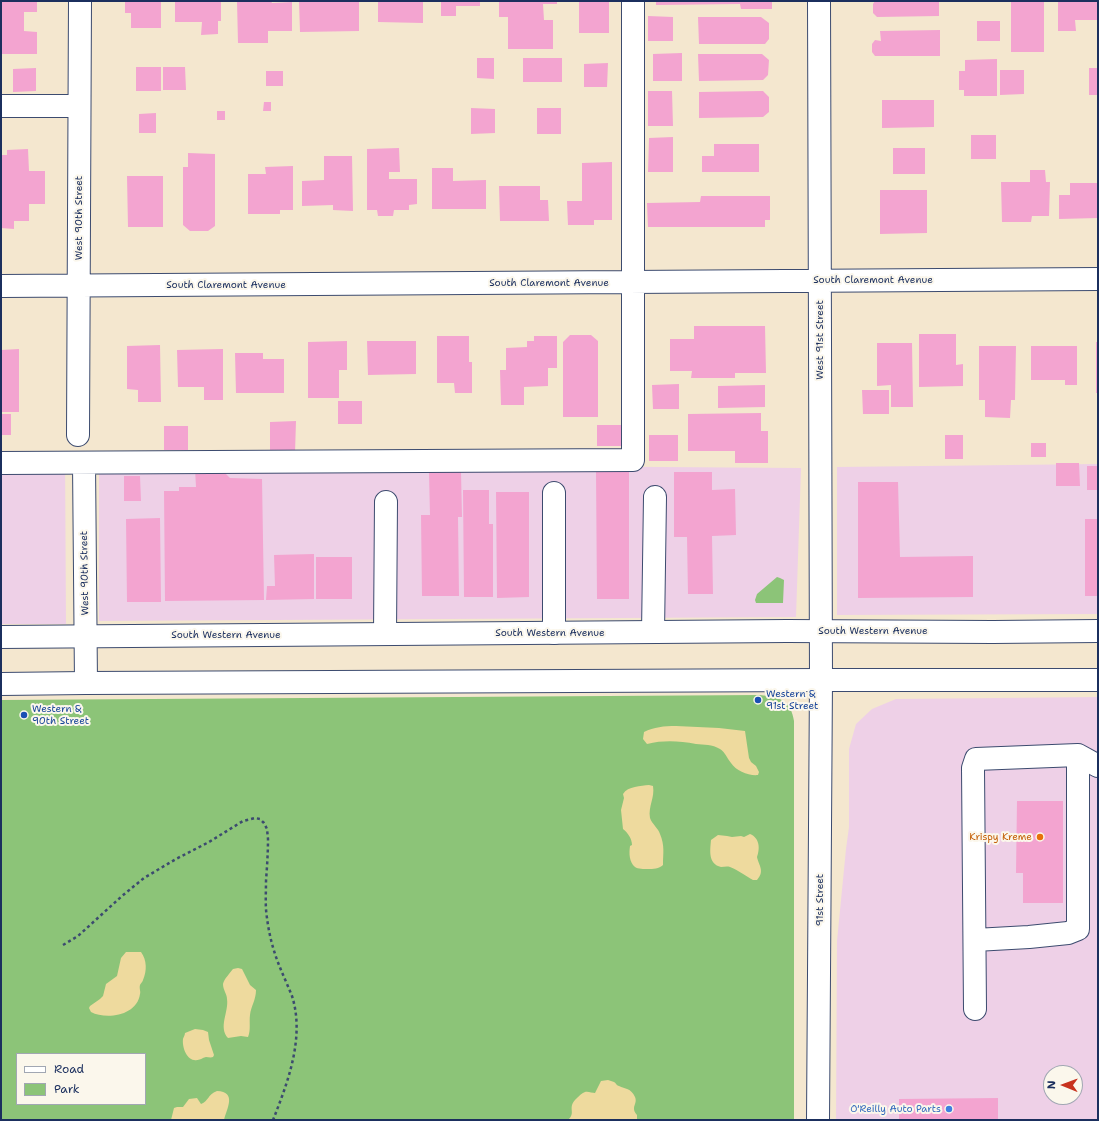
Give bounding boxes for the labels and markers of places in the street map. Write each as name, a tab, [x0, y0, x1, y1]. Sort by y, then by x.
place label: Western & 91st Street	[766, 688, 818, 712]
marker: Western & 91st Street	[753, 695, 763, 705]
place label: Western & 90th Street	[32, 703, 89, 726]
marker: Western & 90th Street	[19, 710, 29, 720]
place label: Krispy Kreme	[969, 831, 1032, 843]
marker: Krispy Kreme	[1035, 832, 1045, 842]
place label: O'Reilly Auto Parts	[850, 1103, 941, 1115]
marker: O'Reilly Auto Parts	[944, 1104, 954, 1114]

